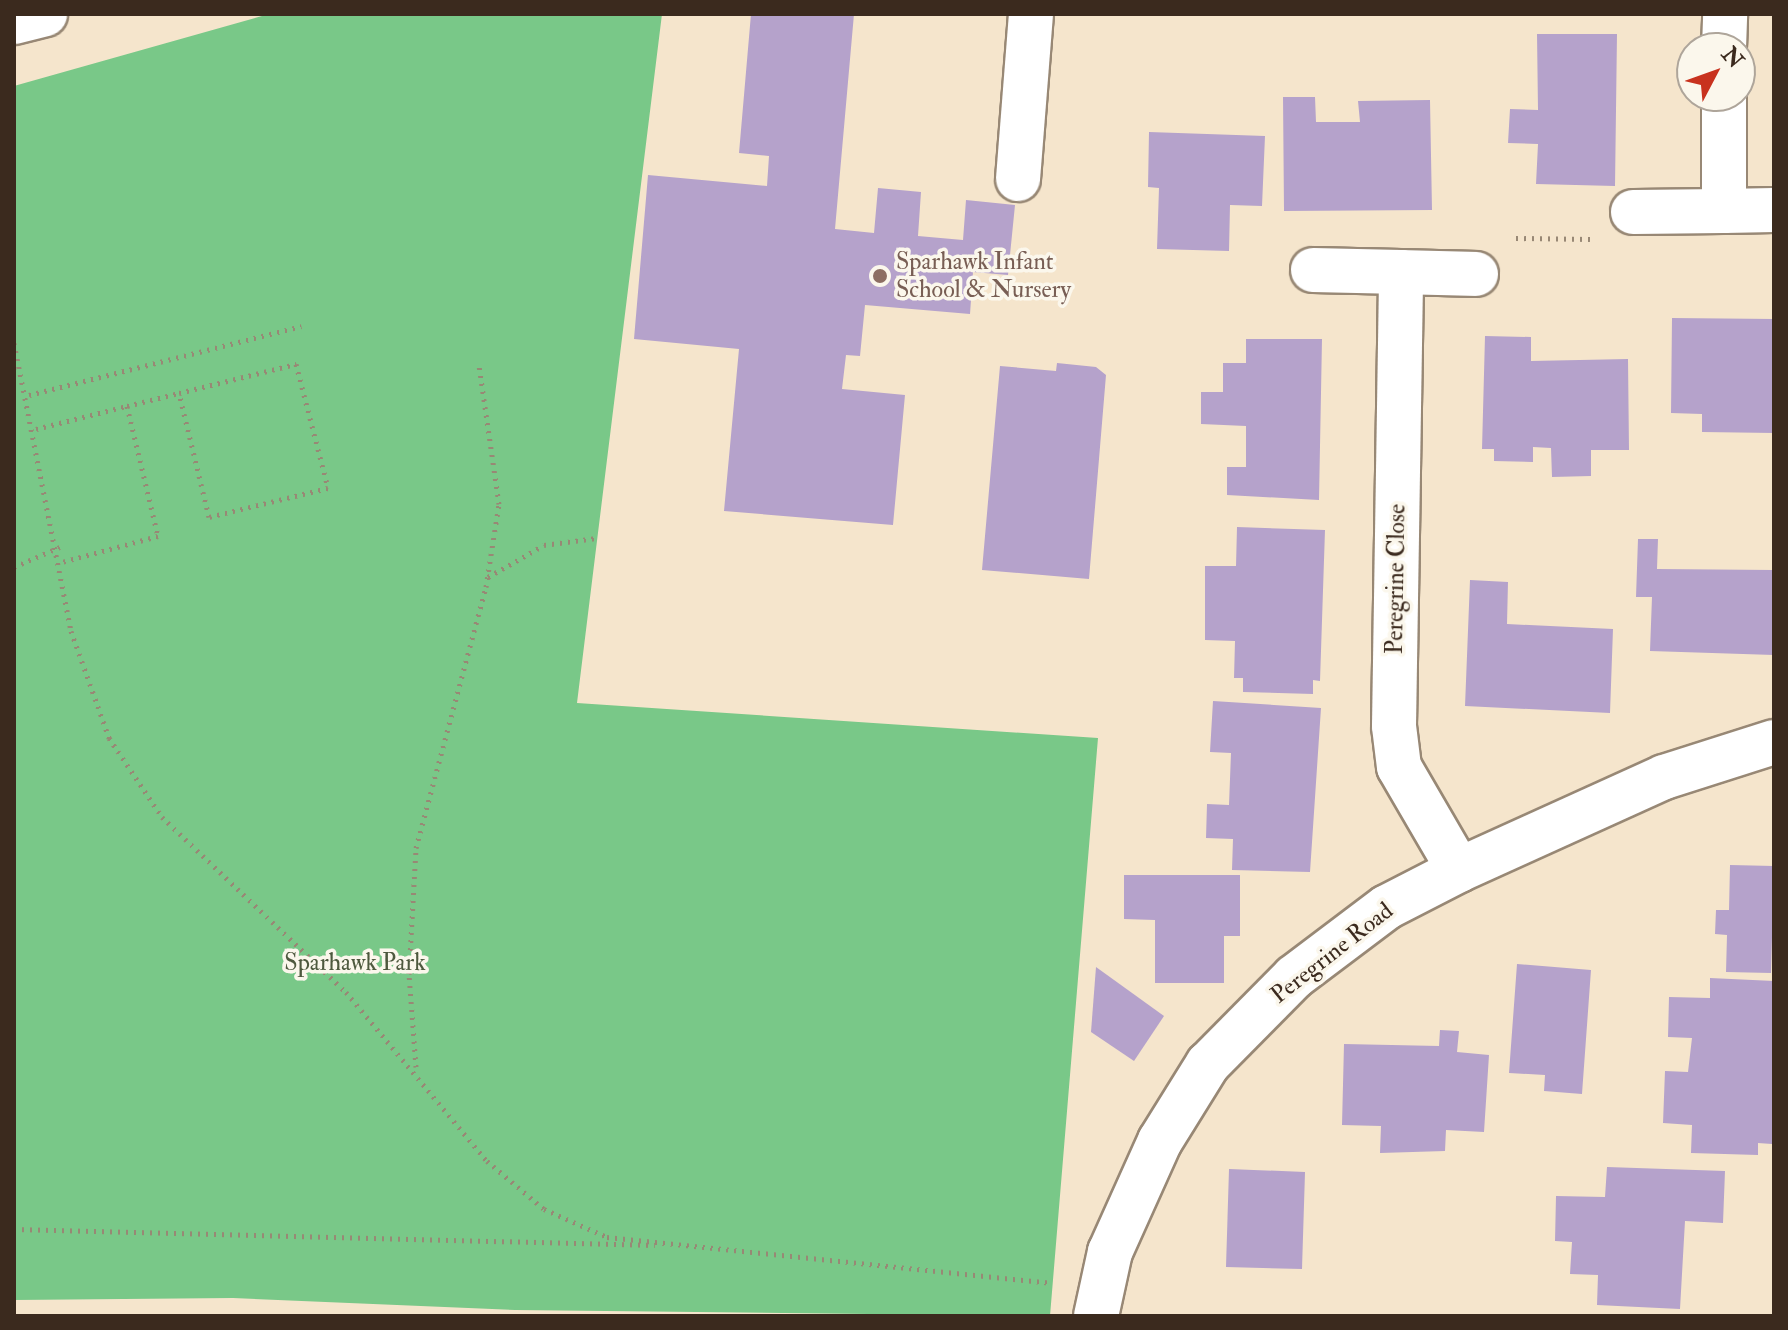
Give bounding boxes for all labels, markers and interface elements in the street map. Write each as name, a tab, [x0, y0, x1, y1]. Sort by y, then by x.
north arrow	[1676, 32, 1756, 112]
text: N	[1716, 41, 1750, 74]
place label: Sparhawk Infant School & Nursery	[896, 248, 1071, 304]
marker: Sparhawk Infant School & Nursery	[871, 267, 889, 285]
street label: Peregrine Close	[1380, 504, 1412, 654]
street label: Peregrine Road	[1265, 896, 1399, 1010]
park label: Sparhawk Park	[284, 949, 426, 977]

